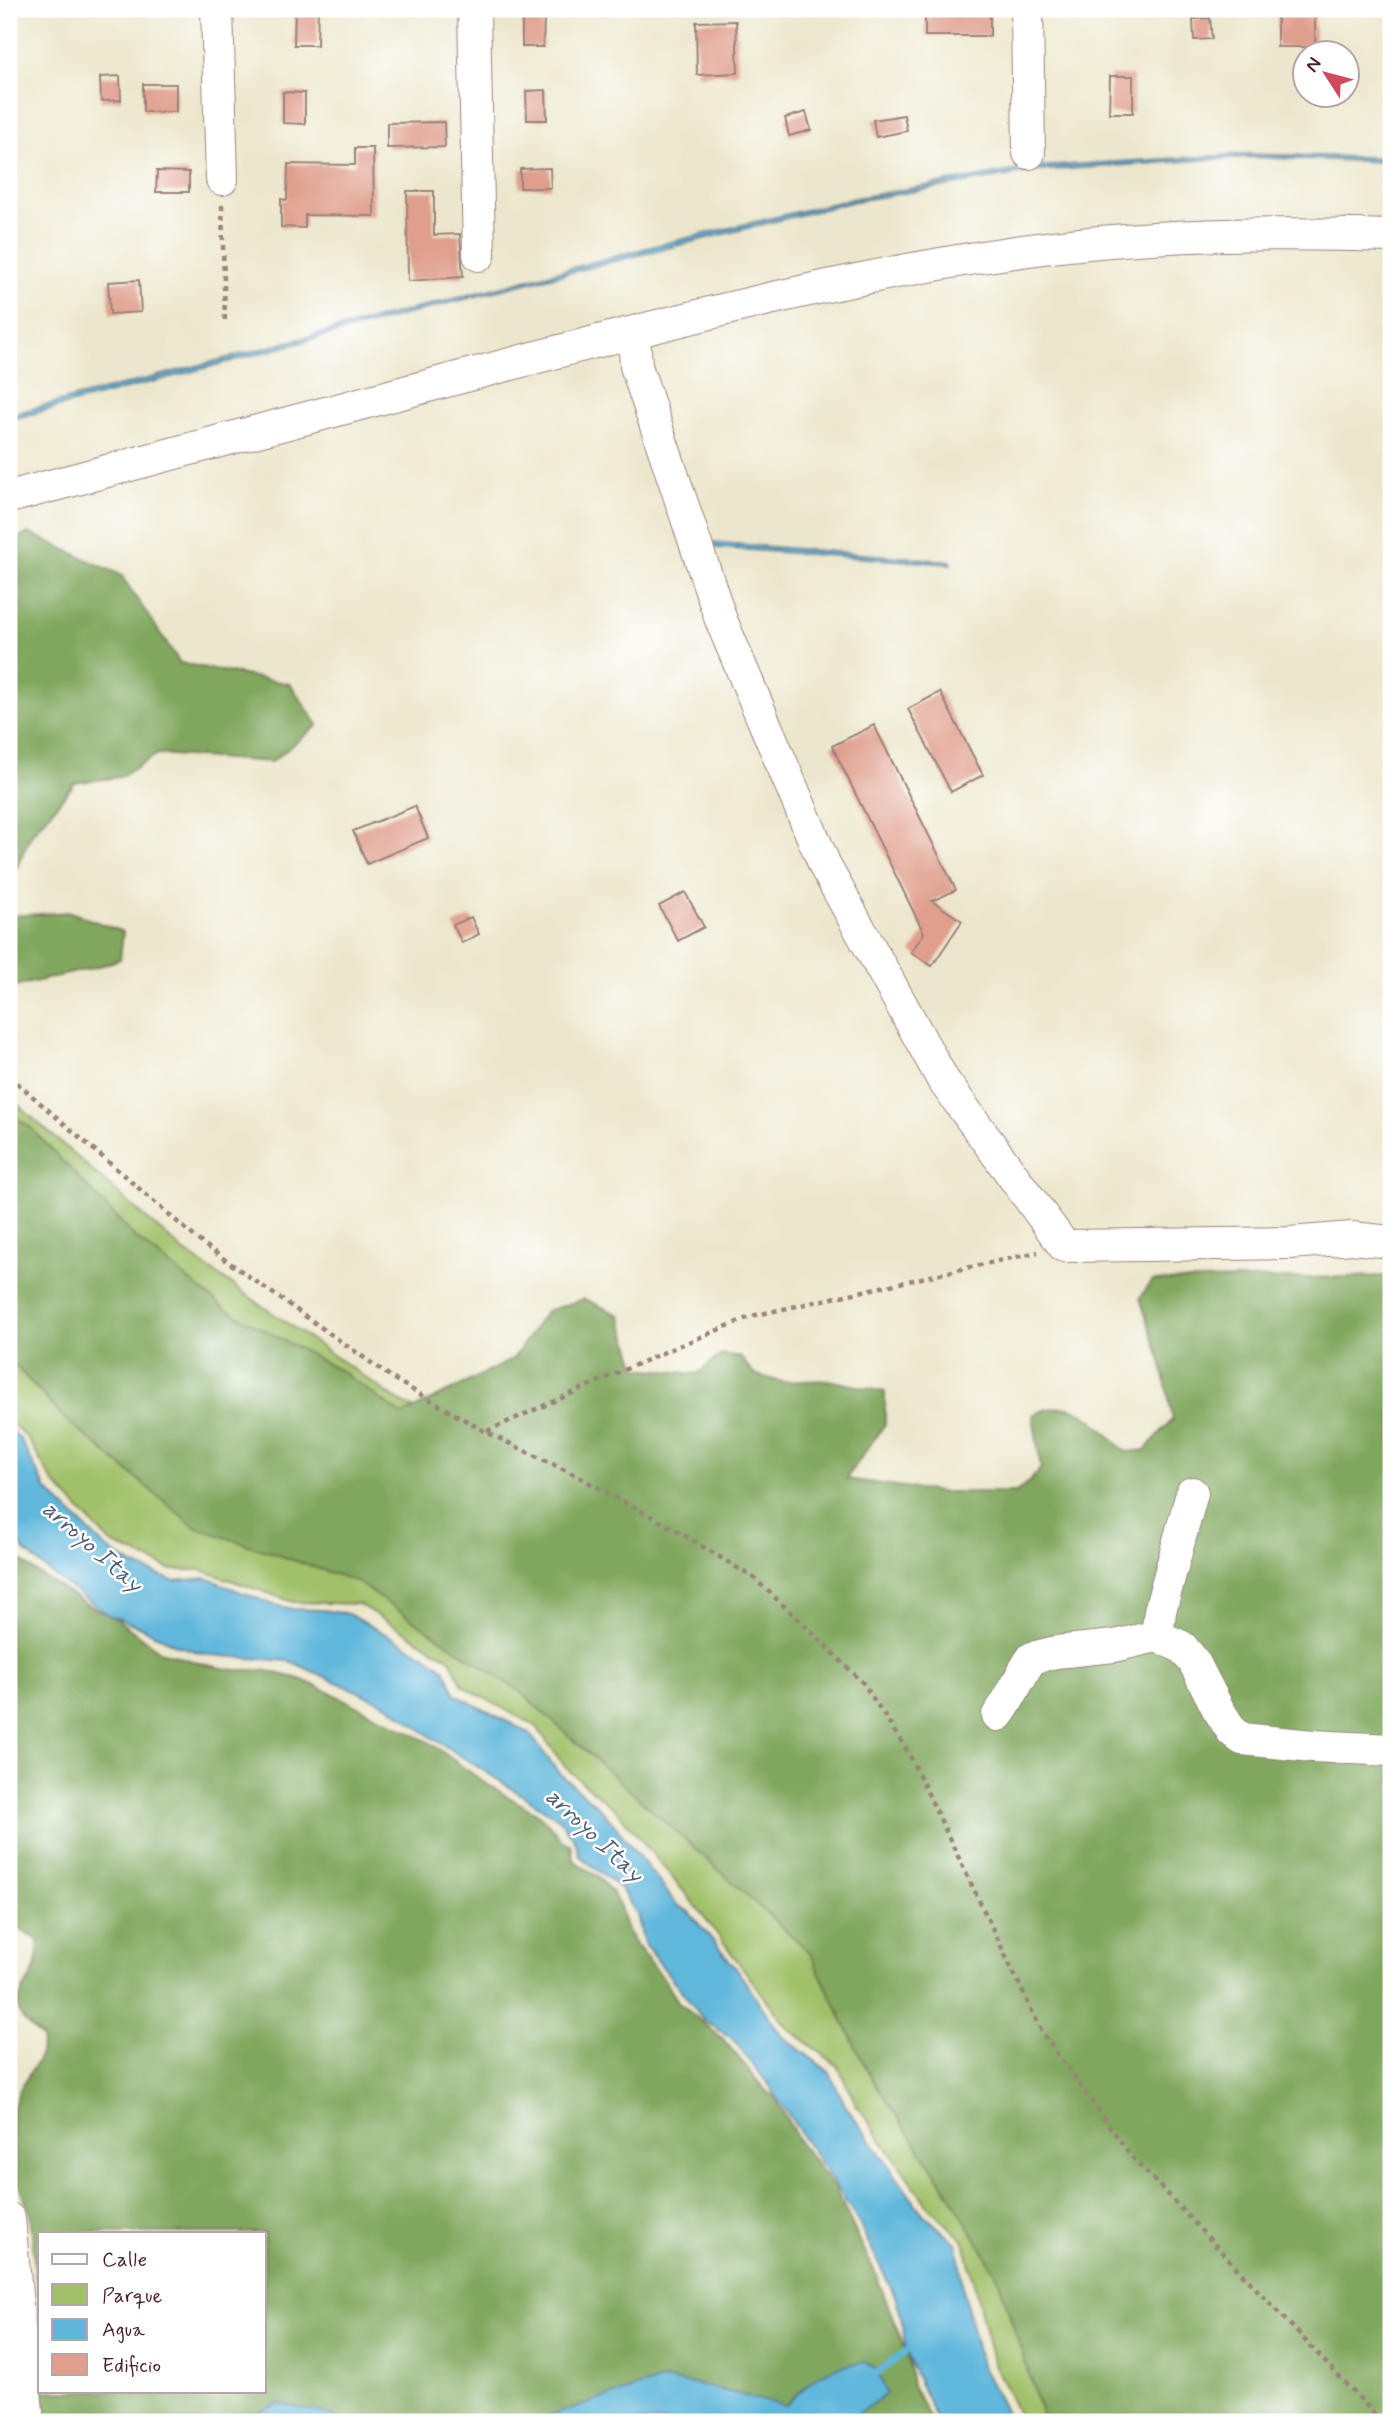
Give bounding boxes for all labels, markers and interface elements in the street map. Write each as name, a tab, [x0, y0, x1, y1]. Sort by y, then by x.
north arrow	[1292, 38, 1362, 108]
text: N	[1300, 52, 1327, 77]
water label: arroyo Itay	[36, 1494, 150, 1601]
water label: arroyo Itay	[539, 1782, 650, 1891]
legend	[38, 2232, 266, 2392]
text: Calle	[102, 2246, 147, 2274]
text: Parque	[102, 2282, 163, 2310]
text: Agua	[102, 2316, 145, 2344]
text: Edificio	[102, 2352, 161, 2380]

